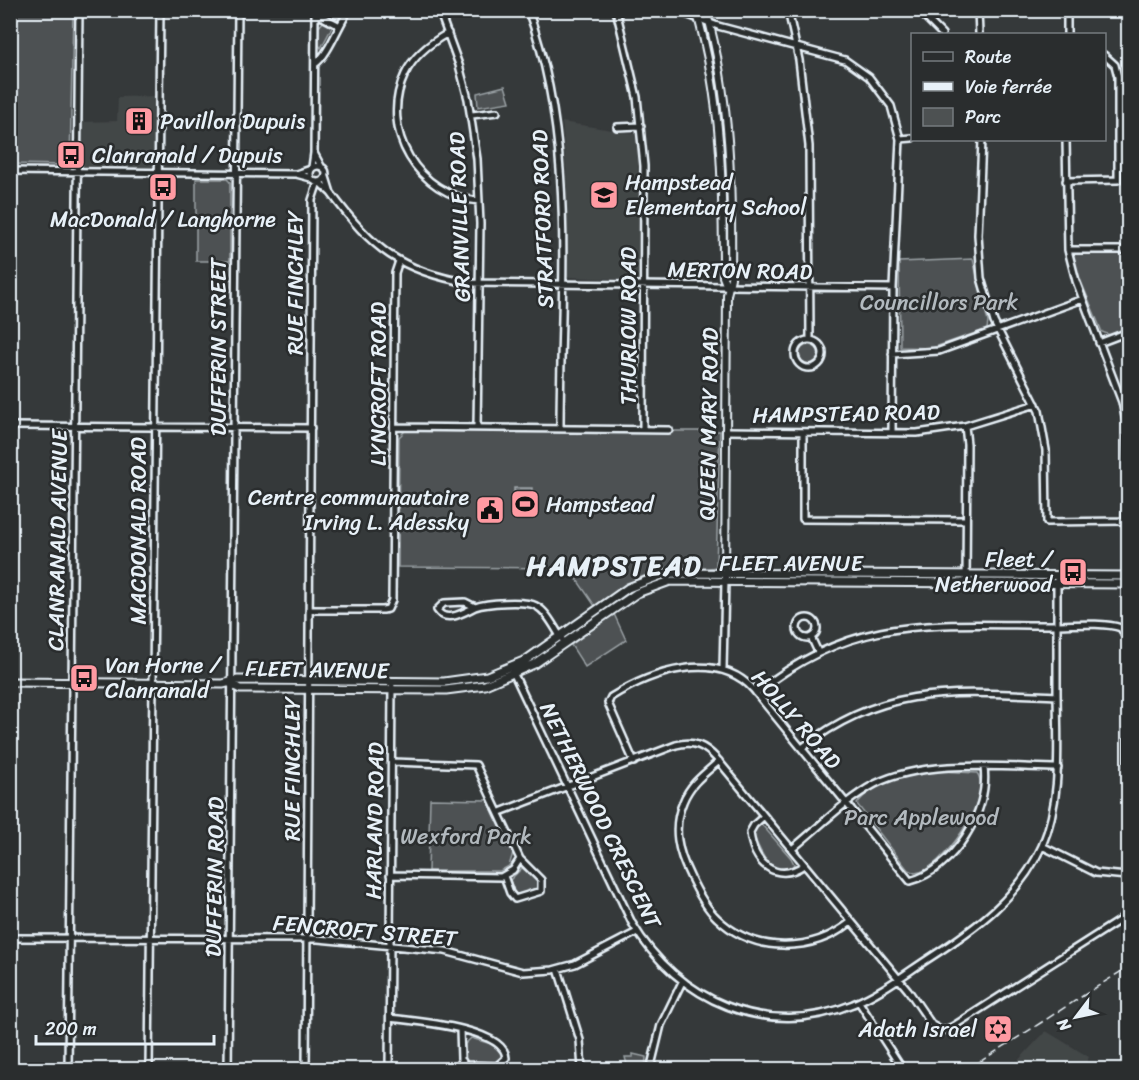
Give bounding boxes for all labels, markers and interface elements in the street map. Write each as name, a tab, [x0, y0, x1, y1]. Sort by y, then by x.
legend	[911, 33, 1106, 141]
text: Route	[965, 41, 1012, 73]
text: Voie ferrée	[965, 71, 1052, 103]
text: Parc	[965, 101, 1001, 133]
place label: Pavillon Dupuis	[160, 102, 305, 141]
building icon: Pavillon Dupuis	[123, 105, 155, 137]
street label: STRATFORD ROAD	[520, 129, 565, 309]
street label: GRANVILLE ROAD	[437, 131, 482, 303]
place label: Clanranald / Dupuis	[92, 136, 284, 175]
bus stop icon: Clanranald / Dupuis	[55, 139, 87, 171]
place label: Hampstead Elementary School	[625, 163, 807, 227]
bus stop icon: MacDonald / Langhorne	[147, 171, 179, 203]
school or university icon: Hampstead Elementary School	[588, 179, 620, 211]
place label: MacDonald / Langhorne	[50, 200, 276, 239]
street label: RUE FINCHLEY	[276, 209, 315, 355]
street label: THURLOW ROAD	[609, 246, 648, 405]
street label: MERTON ROAD	[667, 250, 813, 291]
street label: DUFFERIN STREET	[199, 257, 238, 436]
park label: Councillors Park	[860, 283, 1018, 322]
street label: LYNCROFT ROAD	[359, 302, 398, 466]
street label: QUEEN MARY ROAD	[687, 326, 730, 521]
street label: HAMPSTEAD ROAD	[752, 392, 940, 435]
street label: CLANRANALD AVENUE	[36, 427, 79, 651]
street label: MACDONALD ROAD	[119, 437, 158, 625]
place label: Centre communautaire Irving L. Adessky	[248, 478, 470, 542]
place label: Hampstead	[546, 485, 655, 524]
sports icon: Hampstead	[509, 488, 541, 520]
public building icon: Centre communautaire Irving L. Adessky	[474, 494, 506, 526]
place label: Fleet / Netherwood	[935, 540, 1055, 604]
district label: HAMPSTEAD	[526, 541, 702, 590]
street label: FLEET AVENUE	[719, 544, 864, 583]
bus stop icon: Fleet / Netherwood	[1057, 556, 1089, 588]
place label: Van Horne / Clanranald	[105, 646, 223, 710]
street label: FLEET AVENUE	[245, 649, 391, 690]
street label: HOLLY ROAD	[742, 660, 852, 779]
bus stop icon: Van Horne / Clanranald	[68, 662, 100, 694]
street label: RUE FINCHLEY	[273, 695, 312, 841]
street label: NETHERWOOD CRESCENT	[529, 695, 673, 936]
street label: HARLAND ROAD	[354, 741, 395, 900]
street label: DUFFERIN ROAD	[194, 796, 235, 957]
park label: Parc Applewood	[844, 798, 1000, 837]
park label: Wexford Park	[400, 817, 532, 856]
street label: FENCROFT STREET	[271, 903, 460, 958]
north arrow	[1046, 987, 1106, 1047]
scale bar	[36, 1008, 214, 1046]
place label: Adath Israel	[858, 1010, 978, 1049]
text: N	[1048, 1012, 1079, 1038]
text: 200 m	[45, 1013, 97, 1045]
synagogue icon: Adath Israel	[982, 1013, 1014, 1045]

